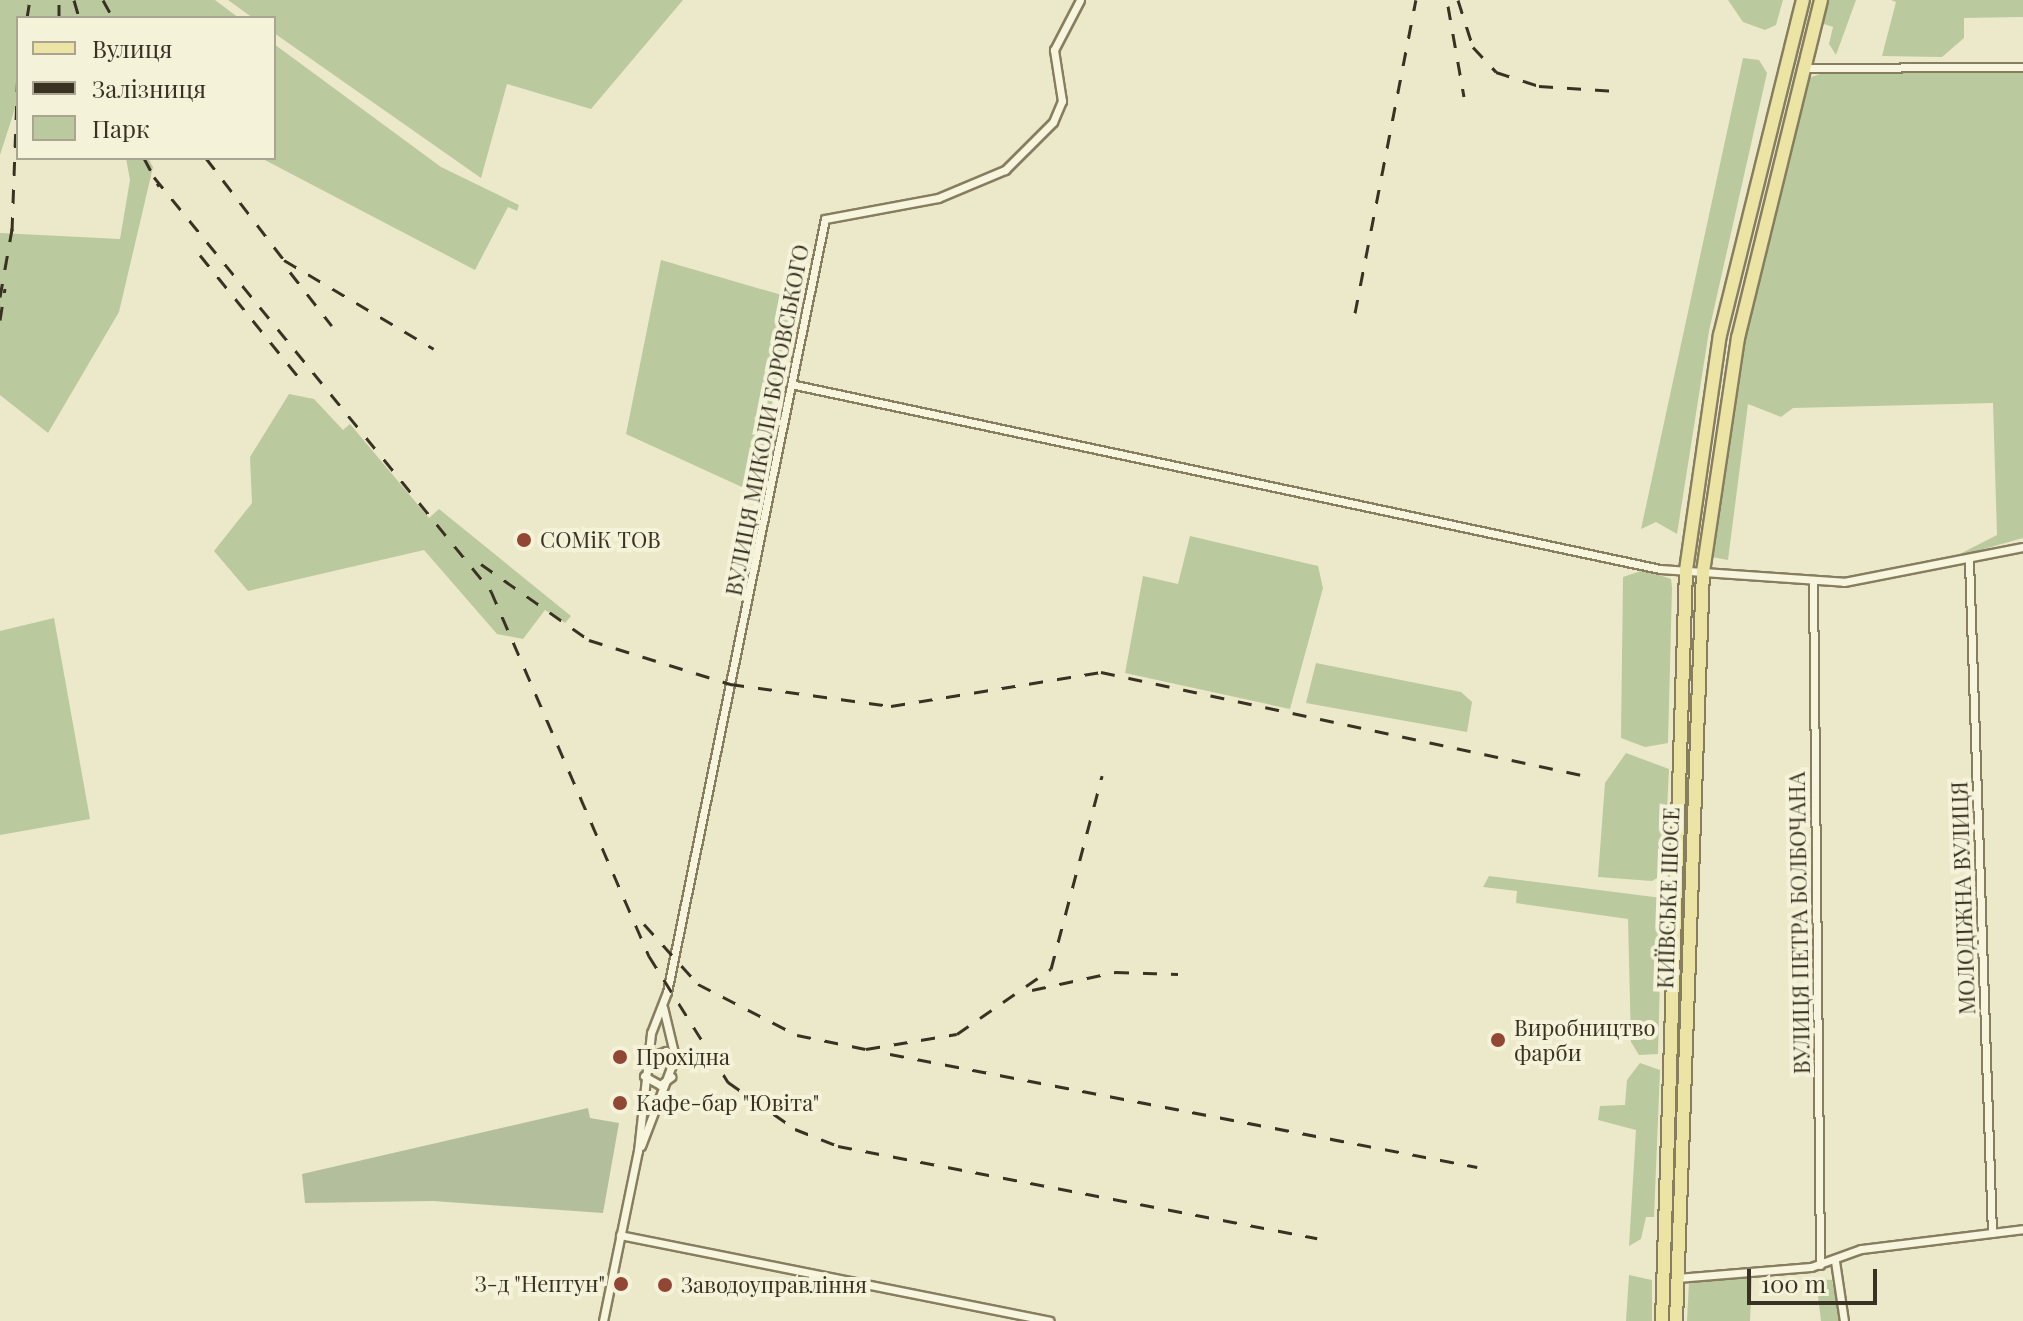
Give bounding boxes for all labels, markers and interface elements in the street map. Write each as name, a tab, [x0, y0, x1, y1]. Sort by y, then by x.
legend	[16, 16, 276, 160]
text: Вулиця	[92, 32, 172, 64]
text: Залізниця	[92, 72, 206, 104]
text: Парк	[92, 112, 150, 144]
street label: ВУЛИЦЯ МИКОЛИ БОРОВСЬКОГО	[720, 242, 814, 598]
place label: СОМіК ТОВ	[540, 527, 661, 553]
marker: СОМіК ТОВ	[515, 531, 533, 549]
street label: ВУЛИЦЯ ПЕТРА БОЛБОЧАНА	[1783, 772, 1815, 1074]
street label: МОЛОДІЖНА ВУЛИЦЯ	[1946, 781, 1980, 1015]
street label: КИЇВСЬКЕ ШОСЕ	[1652, 807, 1684, 989]
place label: Виробництво фарби	[1514, 1014, 1656, 1066]
marker: Виробництво фарби	[1489, 1031, 1507, 1049]
place label: Прохідна	[636, 1044, 730, 1070]
marker: Прохідна	[611, 1048, 629, 1066]
place label: Кафе-бар "Ювіта"	[636, 1090, 820, 1116]
marker: Кафе-бар "Ювіта"	[611, 1094, 629, 1112]
scale bar	[1751, 1253, 1881, 1303]
text: 100 m	[1761, 1267, 1826, 1299]
place label: З-д "Нептун"	[474, 1271, 605, 1297]
place label: Заводоуправління	[681, 1272, 867, 1298]
marker: З-д "Нептун"	[612, 1275, 630, 1293]
marker: Заводоуправління	[656, 1276, 674, 1294]

